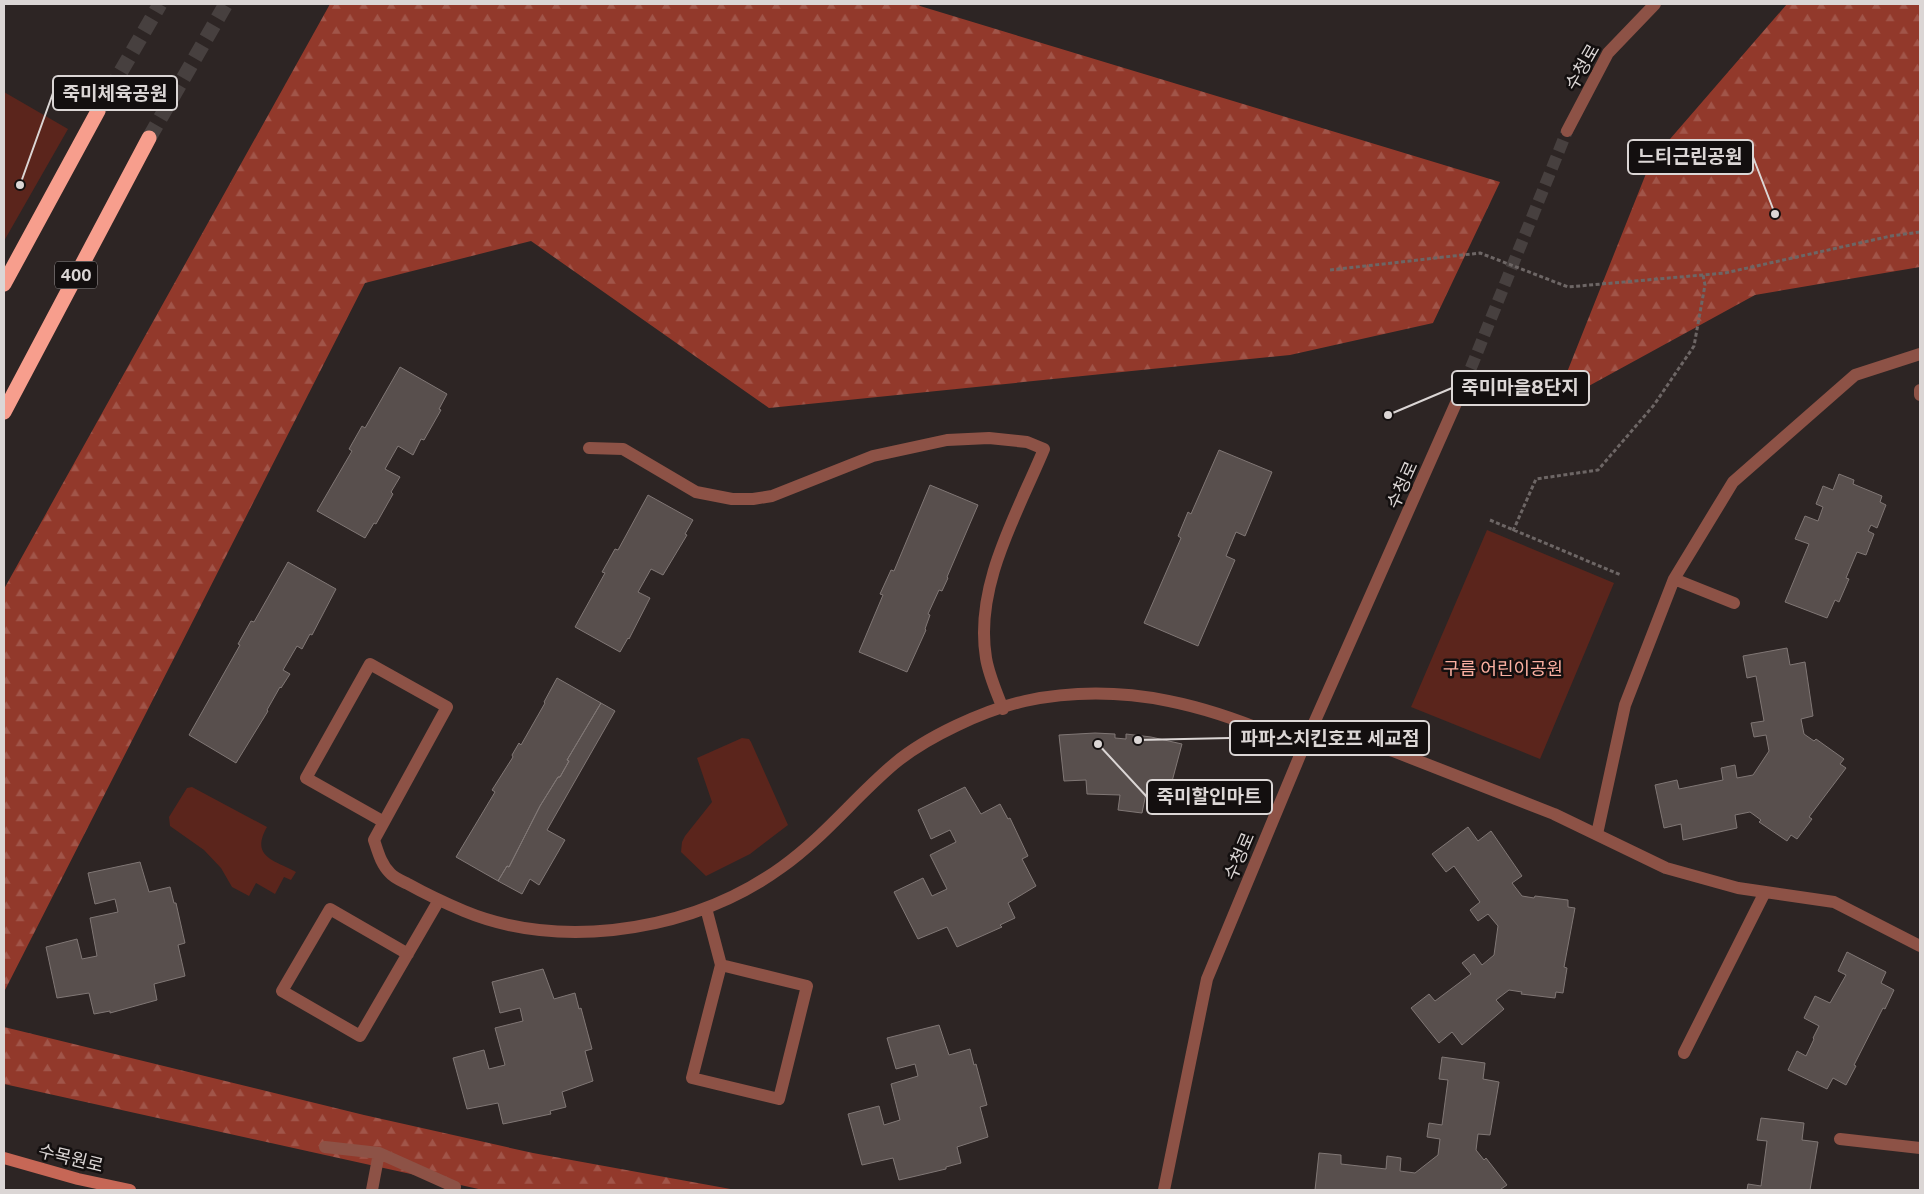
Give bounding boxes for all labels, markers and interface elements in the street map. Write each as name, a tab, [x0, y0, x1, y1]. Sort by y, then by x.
street label: 수청로	[1560, 40, 1604, 94]
callout: 죽미체육공원	[53, 76, 177, 110]
text: 죽미체육공원	[63, 82, 167, 104]
callout: 느티근린공원	[1628, 140, 1753, 174]
text: 느티근린공원	[1638, 145, 1742, 167]
road number: 400	[55, 262, 97, 288]
callout: 죽미마을8단지	[1452, 371, 1589, 405]
text: 죽미마을8단지	[1461, 376, 1579, 398]
street label: 수청로	[1382, 458, 1422, 512]
park label: 구름 어린이공원	[1443, 658, 1563, 679]
callout: 파파스치킨호프 세교점	[1230, 721, 1429, 755]
text: 파파스치킨호프 세교점	[1240, 727, 1420, 749]
callout: 죽미할인마트	[1147, 780, 1272, 814]
text: 죽미할인마트	[1157, 785, 1261, 807]
street label: 수청로	[1220, 829, 1258, 883]
street label: 수목원로	[36, 1140, 106, 1176]

